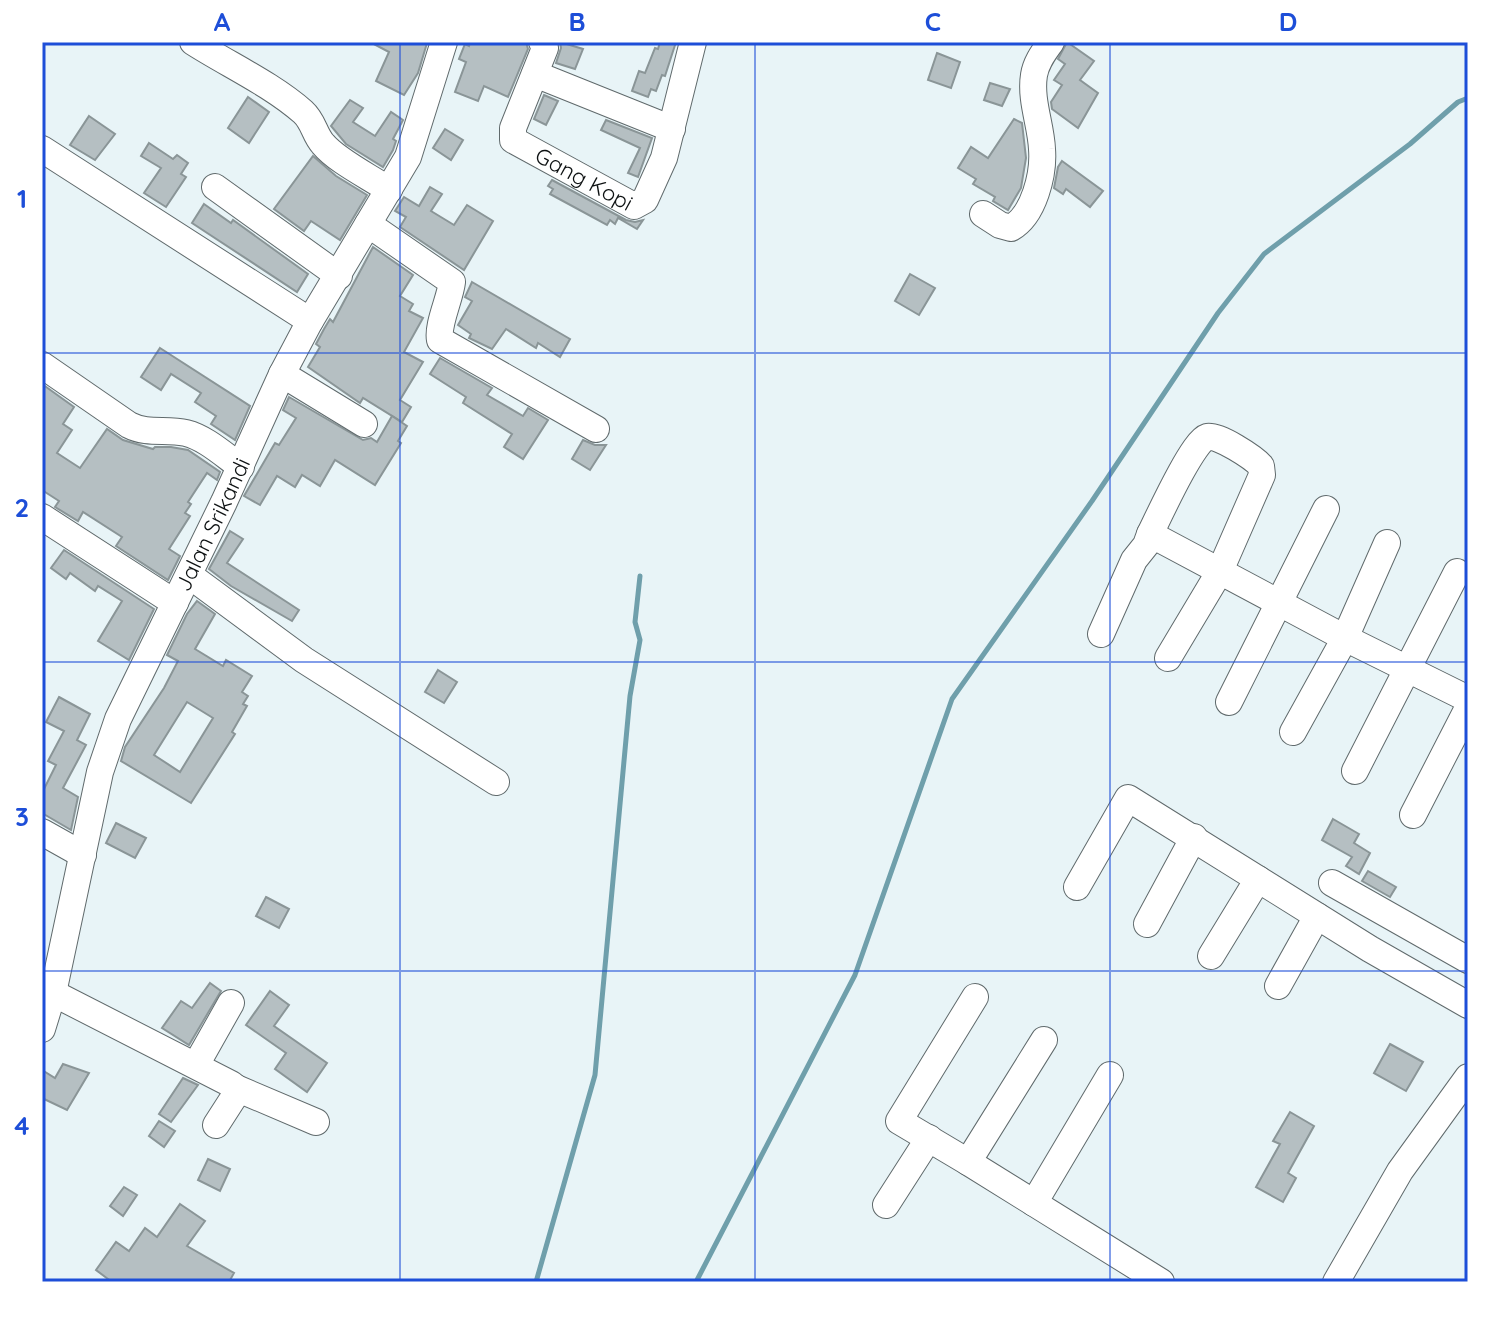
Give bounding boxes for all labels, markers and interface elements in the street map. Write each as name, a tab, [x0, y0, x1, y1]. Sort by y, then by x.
text: A	[214, 5, 231, 38]
text: B	[568, 5, 586, 38]
text: C	[925, 5, 941, 38]
text: D	[1279, 5, 1297, 38]
street label: Gang Kopi	[530, 141, 638, 217]
text: 1	[17, 182, 27, 215]
street label: Jalan Srikandi	[169, 453, 256, 596]
text: 2	[15, 491, 29, 524]
text: 3	[15, 800, 29, 833]
text: 4	[14, 1109, 30, 1142]

